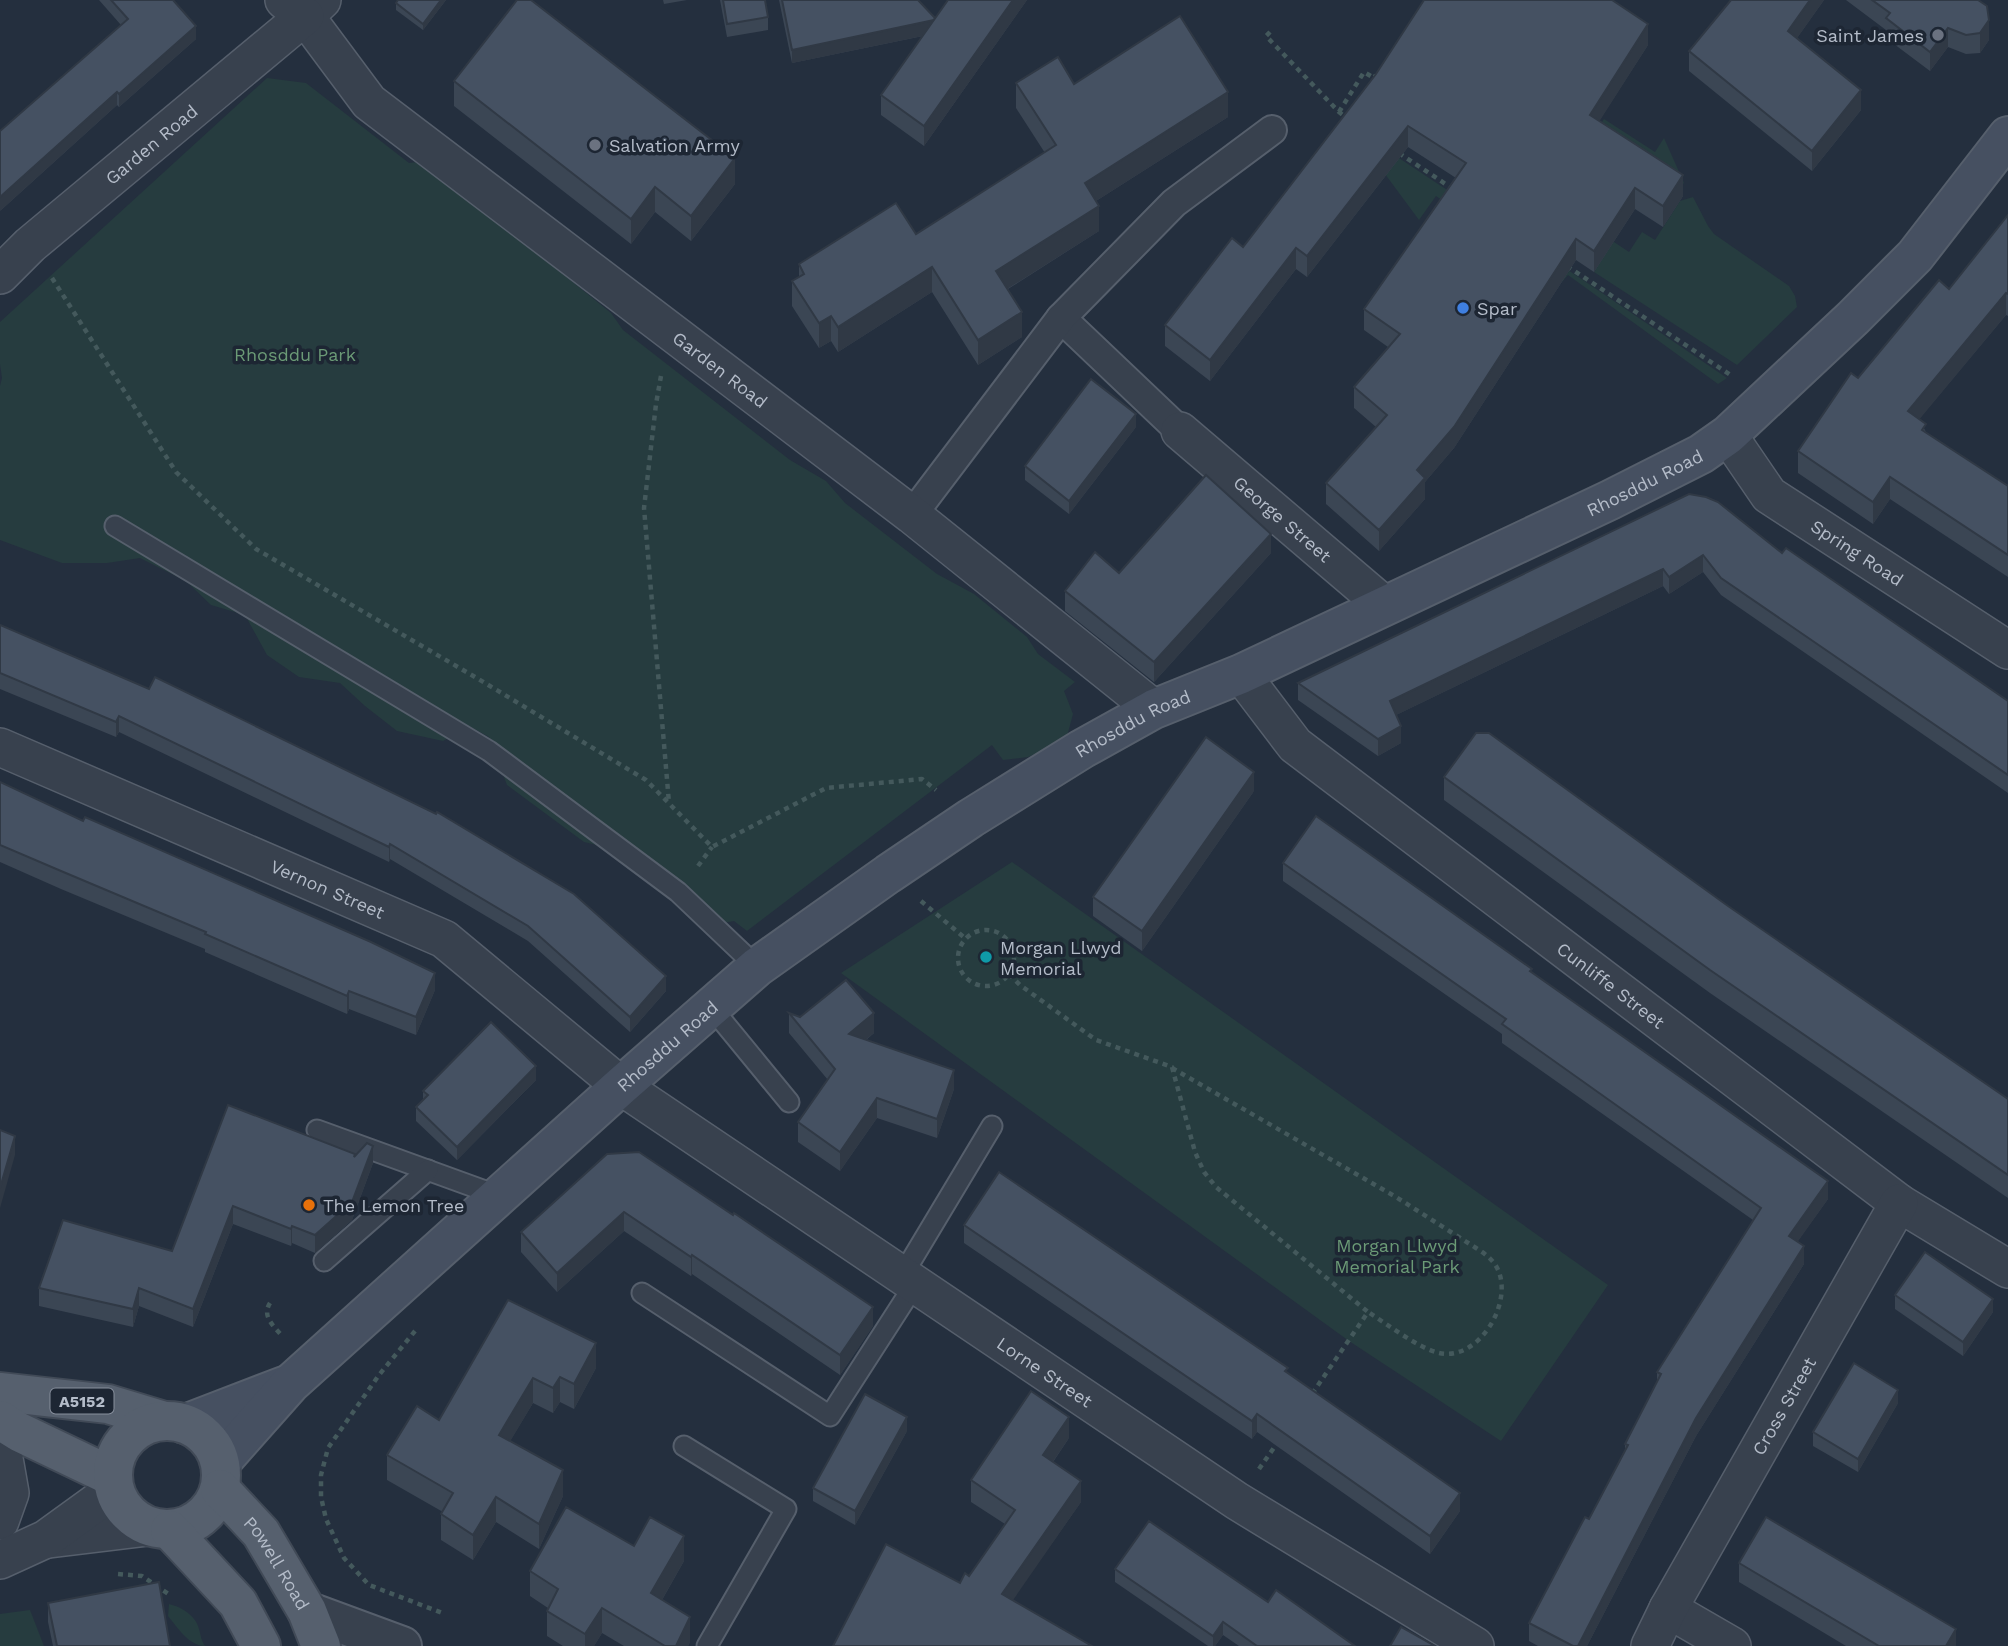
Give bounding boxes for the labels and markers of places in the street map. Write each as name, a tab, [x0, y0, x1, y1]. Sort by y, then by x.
place label: Saint James	[1816, 25, 1924, 46]
marker: Saint James	[1930, 27, 1946, 43]
place label: Salvation Army	[609, 135, 740, 156]
marker: Salvation Army	[587, 137, 603, 153]
place label: Spar	[1477, 298, 1517, 319]
marker: Spar	[1455, 300, 1471, 316]
place label: Morgan Llwyd Memorial	[1000, 937, 1122, 979]
marker: Morgan Llwyd Memorial	[978, 949, 994, 965]
place label: The Lemon Tree	[323, 1195, 464, 1216]
marker: The Lemon Tree	[301, 1197, 317, 1213]

